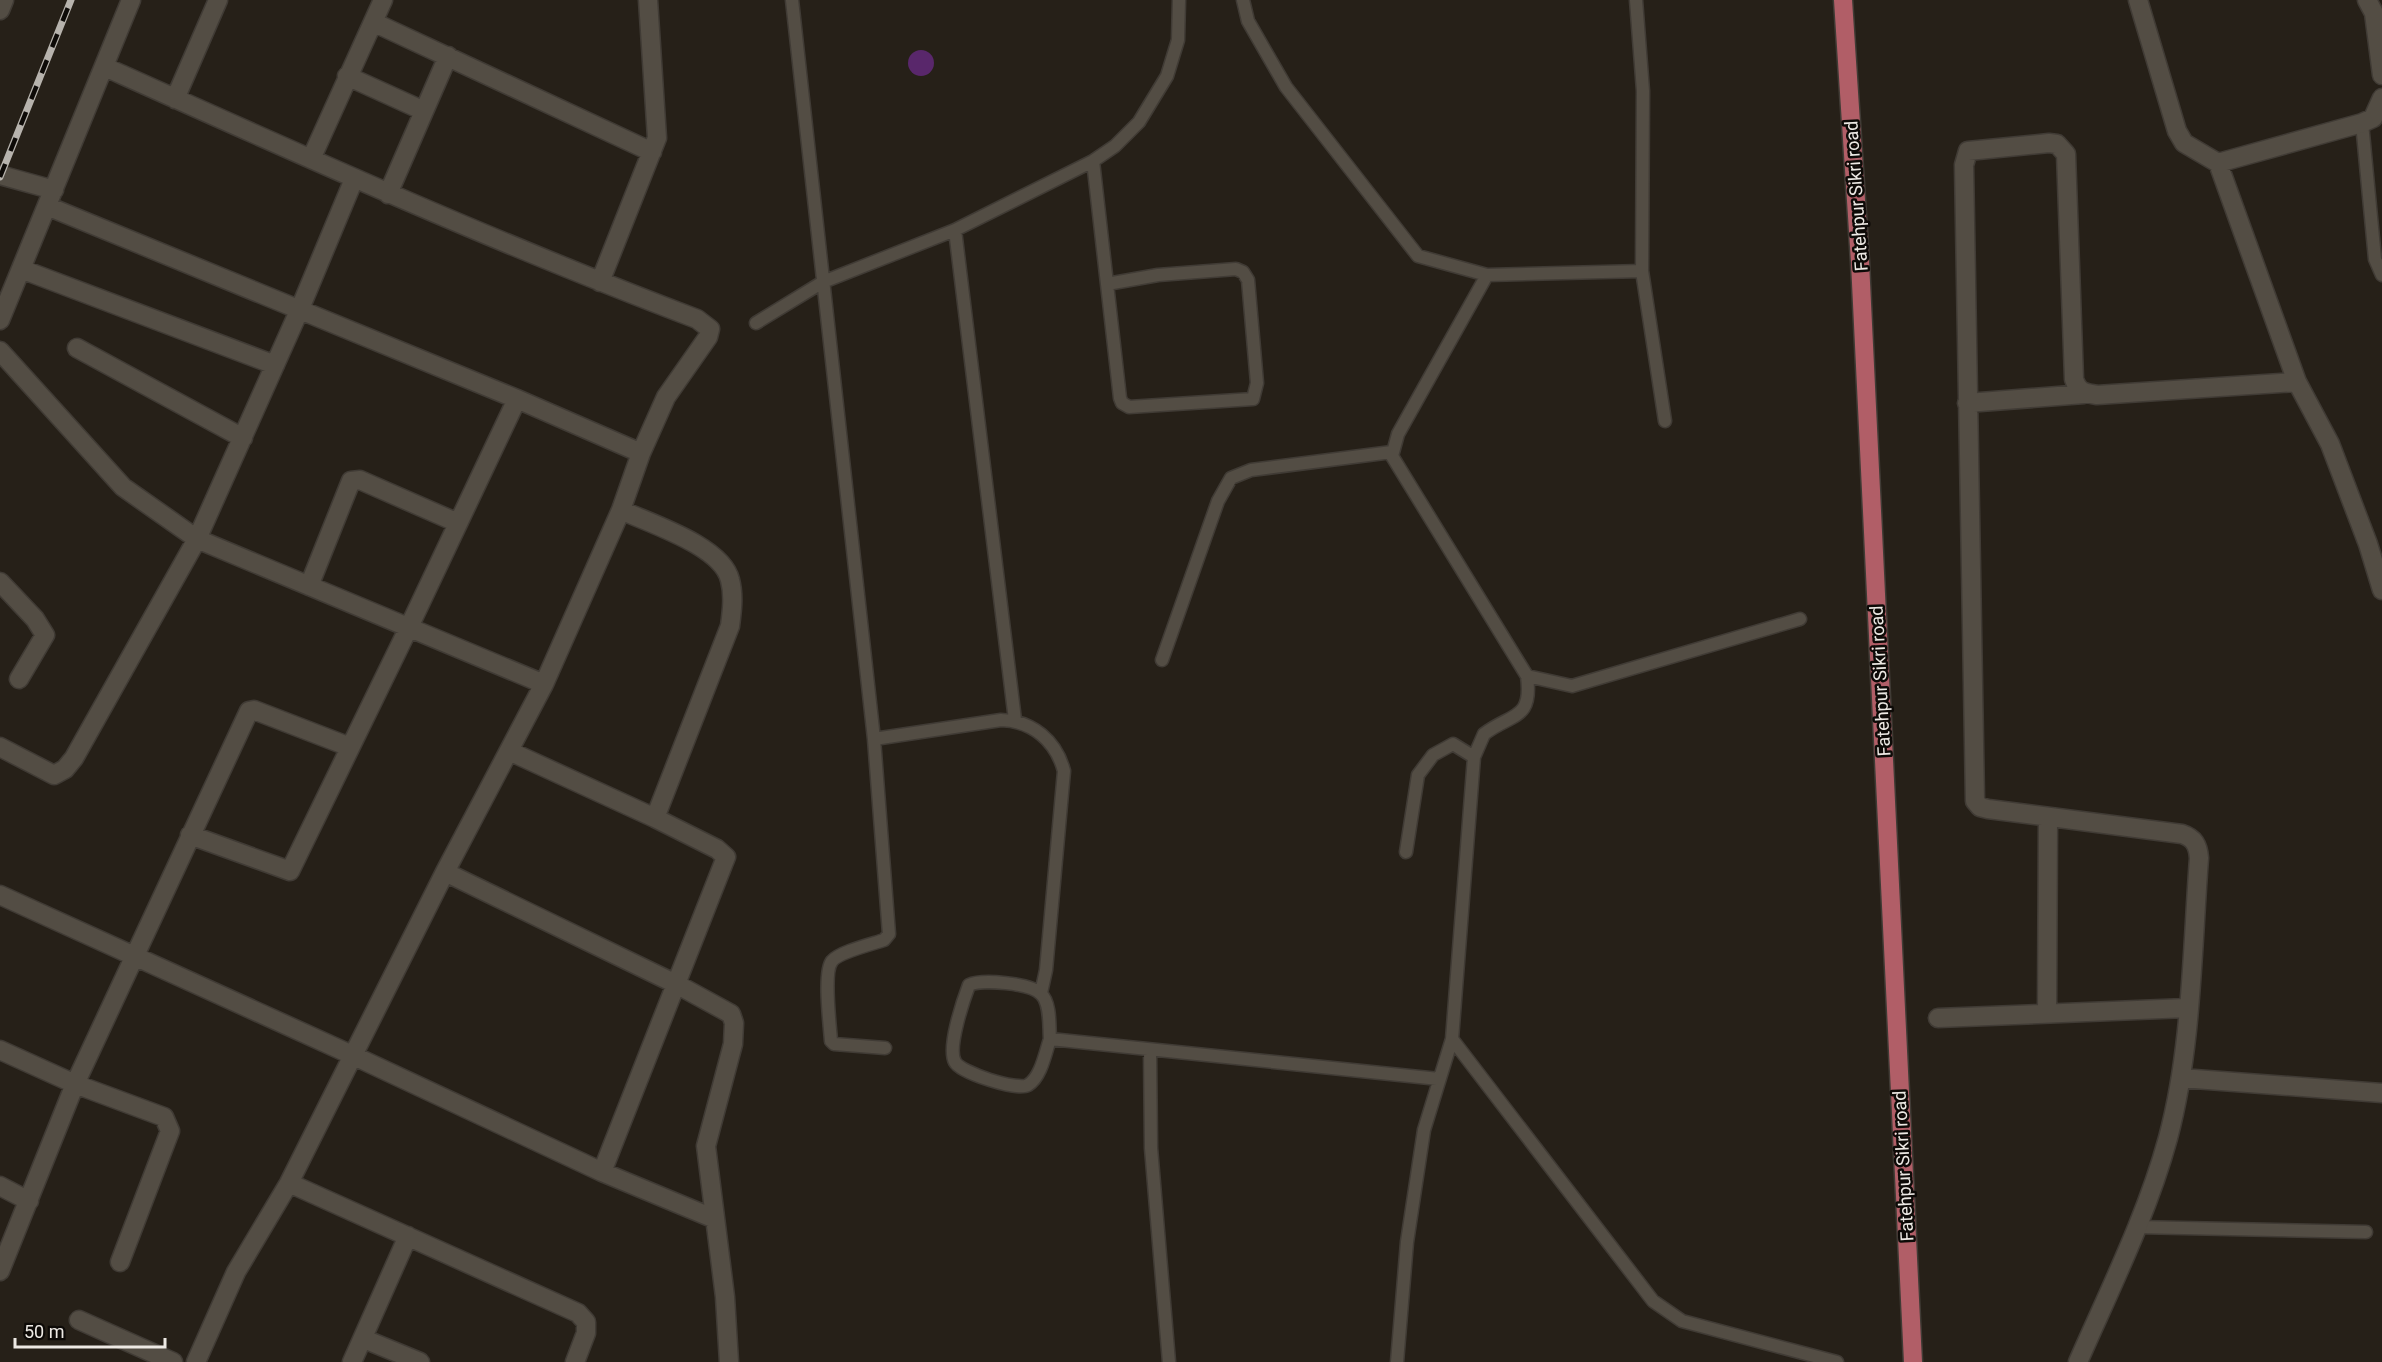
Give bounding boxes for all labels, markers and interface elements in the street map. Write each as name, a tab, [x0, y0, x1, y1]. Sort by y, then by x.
street label: Fatehpur Sikri road	[1840, 120, 1872, 272]
street label: Fatehpur Sikri road	[1866, 605, 1894, 757]
street label: Fatehpur Sikri road	[1889, 1090, 1917, 1242]
scale bar	[15, 1311, 165, 1349]
text: 50 m	[24, 1321, 64, 1342]

